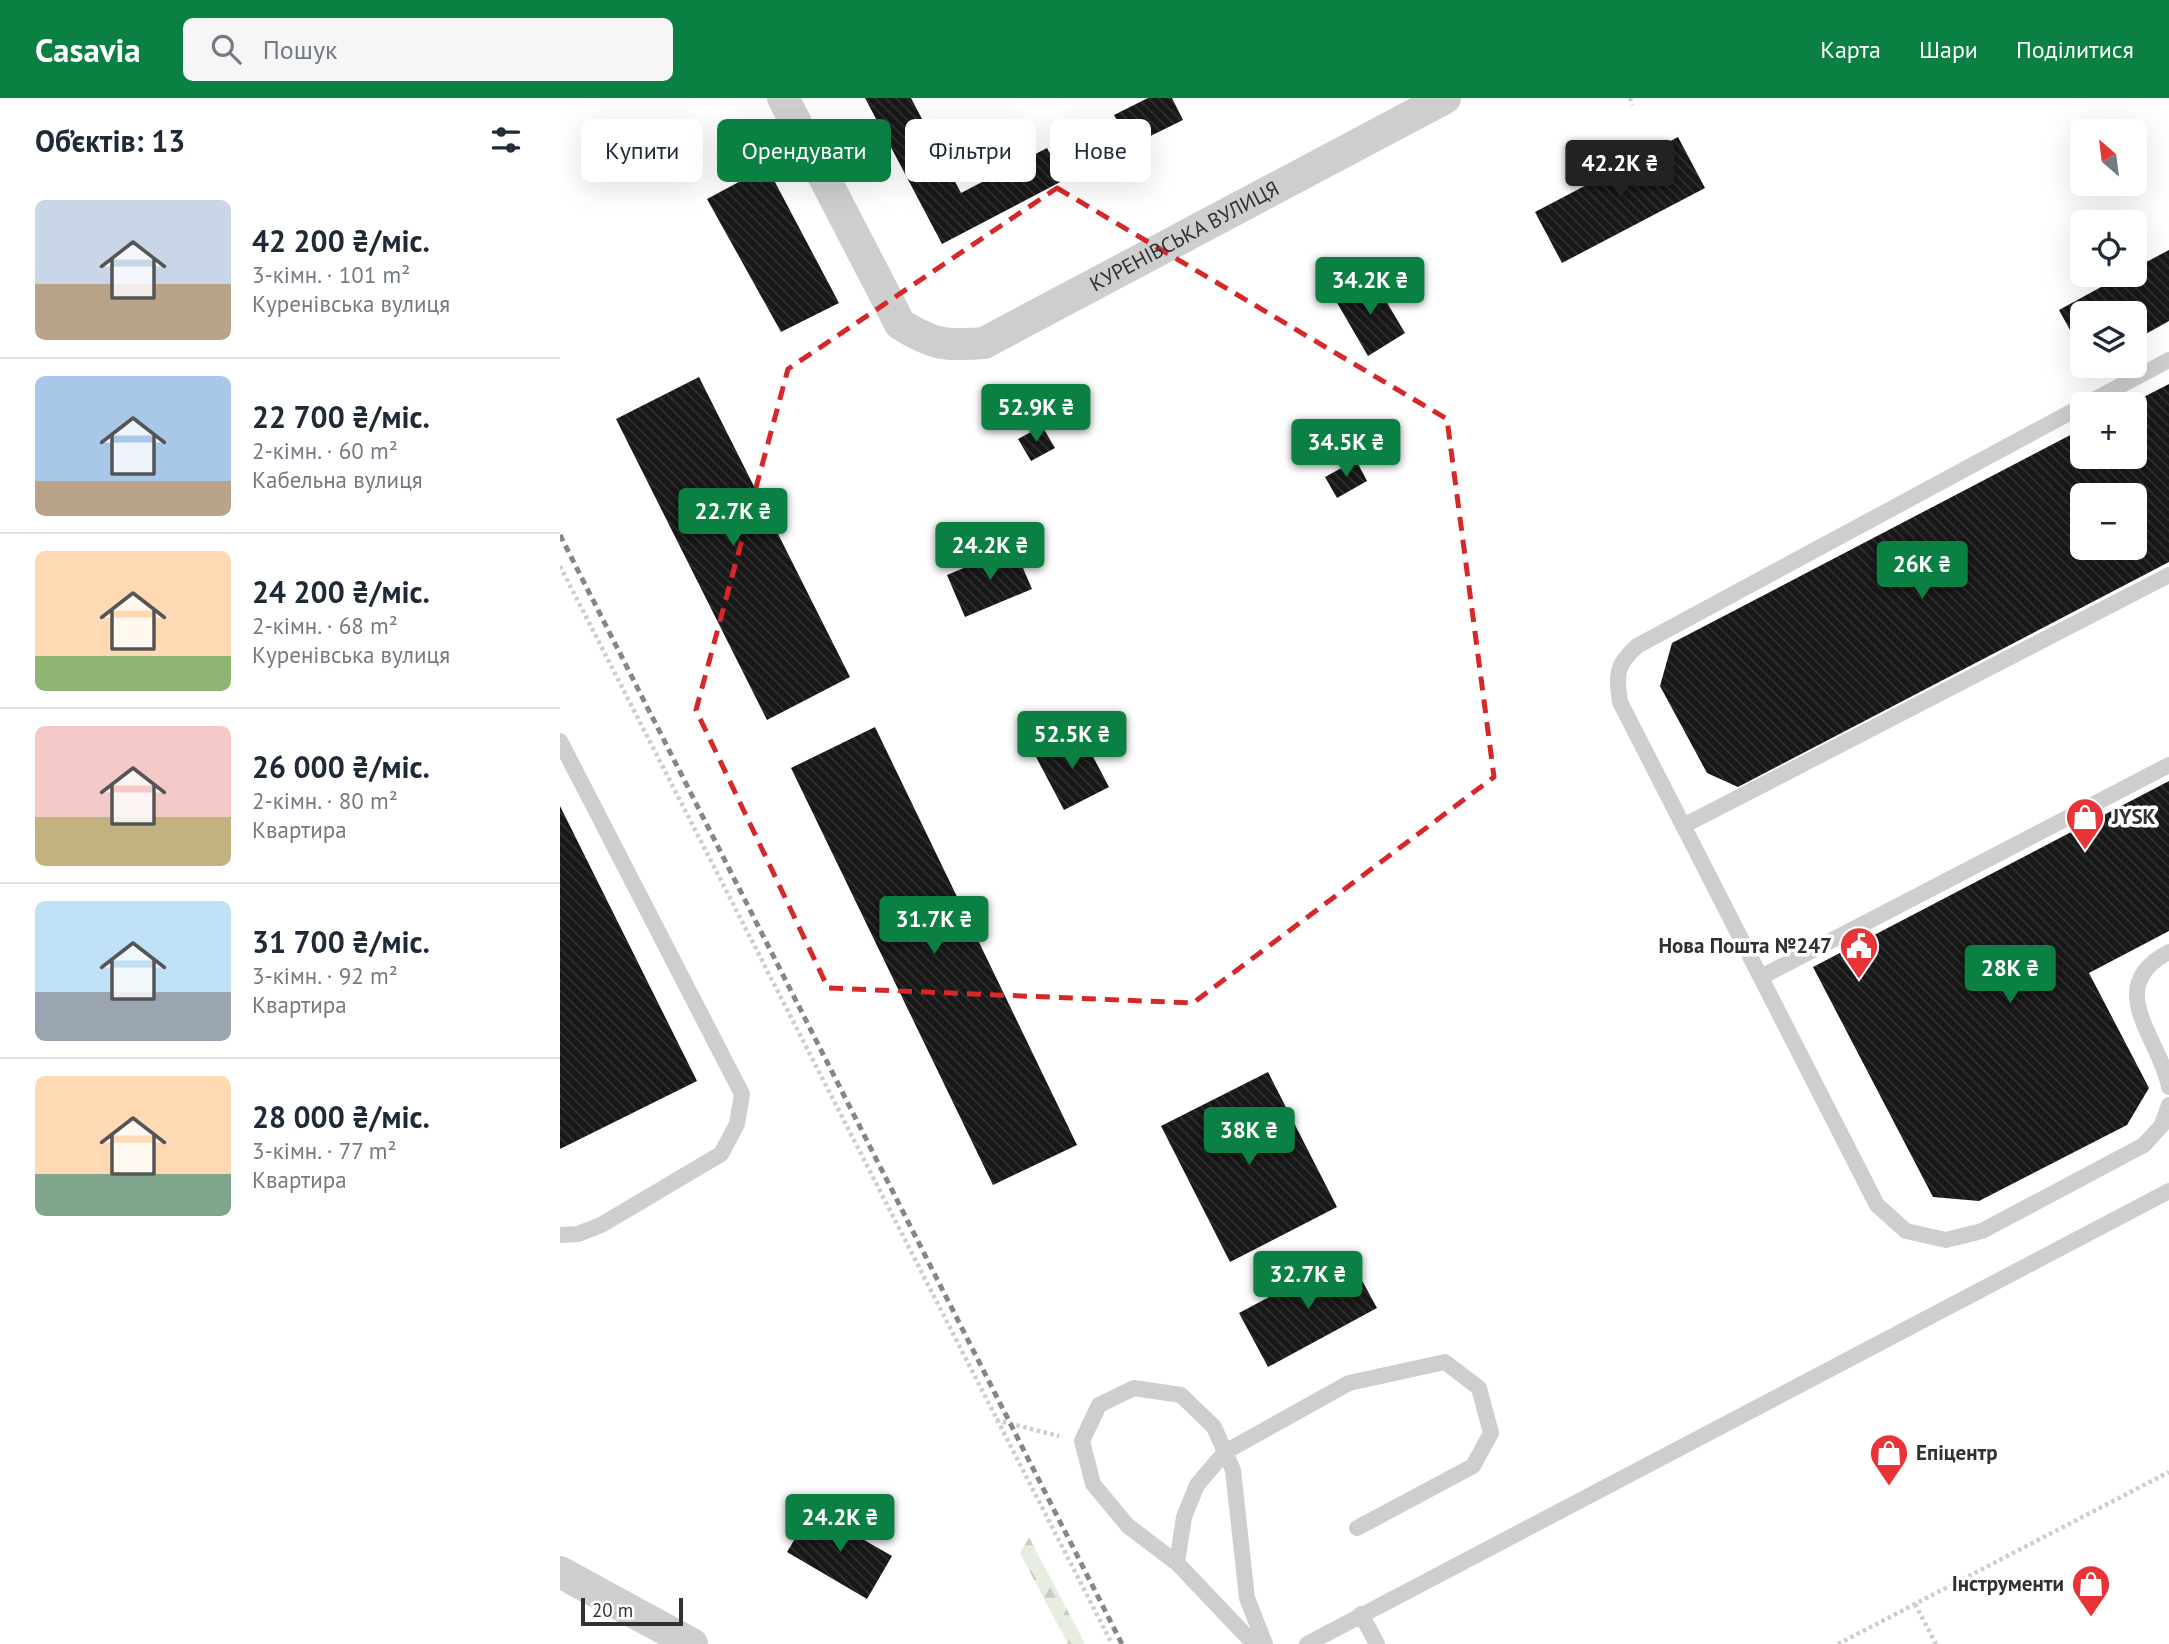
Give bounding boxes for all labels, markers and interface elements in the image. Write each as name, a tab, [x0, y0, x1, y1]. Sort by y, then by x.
search box	[183, 18, 673, 81]
text: Casavia	[35, 28, 141, 71]
icon: search	[207, 30, 245, 68]
text: Пошук	[263, 33, 338, 66]
text: Карта	[1820, 34, 1881, 65]
text: Шари	[1919, 34, 1978, 65]
text: Поділитися	[2016, 34, 2134, 65]
chip: Купити	[581, 119, 703, 182]
chip: Орендувати	[717, 119, 891, 182]
chip: Фільтри	[905, 119, 1036, 182]
chip: Нове	[1050, 119, 1151, 182]
north arrow	[2070, 119, 2147, 196]
map controls	[2070, 119, 2147, 560]
text: Об’єктів: 13	[35, 121, 185, 160]
icon: filters	[487, 121, 525, 159]
pin: 42.2K ₴	[1555, 140, 1685, 200]
text: 42.2K ₴	[1581, 148, 1659, 177]
street label: КУРЕНІВСЬКА ВУЛИЦЯ	[1085, 175, 1284, 297]
button: locate	[2070, 210, 2147, 287]
text: 42 200 ₴/міс.	[252, 221, 430, 260]
icon: home	[91, 228, 175, 312]
pin: 34.2K ₴	[1305, 258, 1435, 317]
text: 3-кімн. · 101 m²	[252, 260, 410, 289]
text: 34.2K ₴	[1331, 265, 1409, 294]
text: Куренівська вулиця	[252, 289, 450, 318]
button: layers	[2070, 301, 2147, 378]
pin: 52.9K ₴	[971, 384, 1101, 444]
text: 52.9K ₴	[997, 392, 1075, 421]
button: +	[2070, 392, 2147, 469]
text: 22 700 ₴/міс.	[252, 397, 430, 436]
icon: home	[91, 404, 175, 488]
pin: 34.5K ₴	[1281, 420, 1411, 479]
text: 34.5K ₴	[1307, 427, 1385, 456]
text: 2-кімн. · 60 m²	[252, 436, 398, 465]
text: Кабельна вулиця	[252, 465, 423, 494]
button: −	[2070, 483, 2147, 560]
pin: 22.7K ₴	[668, 489, 798, 548]
text: 22.7K ₴	[694, 496, 772, 525]
pin: 24.2K ₴	[925, 522, 1055, 582]
text: 24.2K ₴	[951, 530, 1029, 559]
pin: 26K ₴	[1873, 542, 1971, 601]
text: 26K ₴	[1893, 549, 1951, 578]
text: 24 200 ₴/міс.	[252, 572, 430, 611]
icon: home	[91, 579, 175, 663]
text: 2-кімн. · 68 m²	[252, 611, 398, 640]
text: Куренівська вулиця	[252, 640, 450, 669]
pin: 52.5K ₴	[1007, 712, 1137, 771]
text: 52.5K ₴	[1033, 719, 1111, 748]
text: 26 000 ₴/міс.	[252, 747, 430, 786]
icon: home	[91, 754, 175, 838]
text: 2-кімн. · 80 m²	[252, 786, 398, 815]
shop icon: JYSK	[2064, 796, 2106, 851]
place label: JYSK	[2111, 803, 2156, 830]
text: Квартира	[252, 815, 347, 844]
pin: 31.7K ₴	[869, 896, 999, 956]
text: 31.7K ₴	[895, 904, 973, 933]
text: 31 700 ₴/міс.	[252, 922, 430, 961]
public building icon: Нова Пошта №247	[1838, 925, 1880, 980]
icon: home	[91, 929, 175, 1013]
place label: Нова Пошта №247	[1658, 932, 1832, 959]
pin: 28K ₴	[1961, 946, 2059, 1005]
text: 28K ₴	[1981, 953, 2039, 982]
text: 3-кімн. · 92 m²	[252, 961, 398, 990]
text: Квартира	[252, 990, 347, 1019]
text: 28 000 ₴/міс.	[252, 1097, 430, 1136]
icon: home	[91, 1104, 175, 1188]
pin: 38K ₴	[1200, 1108, 1298, 1167]
text: 38K ₴	[1220, 1115, 1278, 1144]
text: 3-кімн. · 77 m²	[252, 1136, 397, 1165]
text: Квартира	[252, 1165, 347, 1194]
pin: 32.7K ₴	[1243, 1252, 1373, 1311]
text: 32.7K ₴	[1269, 1259, 1347, 1288]
shop icon: Епіцентр	[1868, 1432, 1910, 1487]
place label: Епіцентр	[1916, 1439, 1998, 1466]
pin: 24.2K ₴	[775, 1494, 905, 1554]
text: 24.2K ₴	[801, 1502, 879, 1531]
shop icon: Інструменти	[2070, 1563, 2112, 1618]
place label: Інструменти	[1952, 1570, 2064, 1597]
scale bar	[581, 1595, 682, 1627]
text: 20 m	[592, 1598, 633, 1622]

